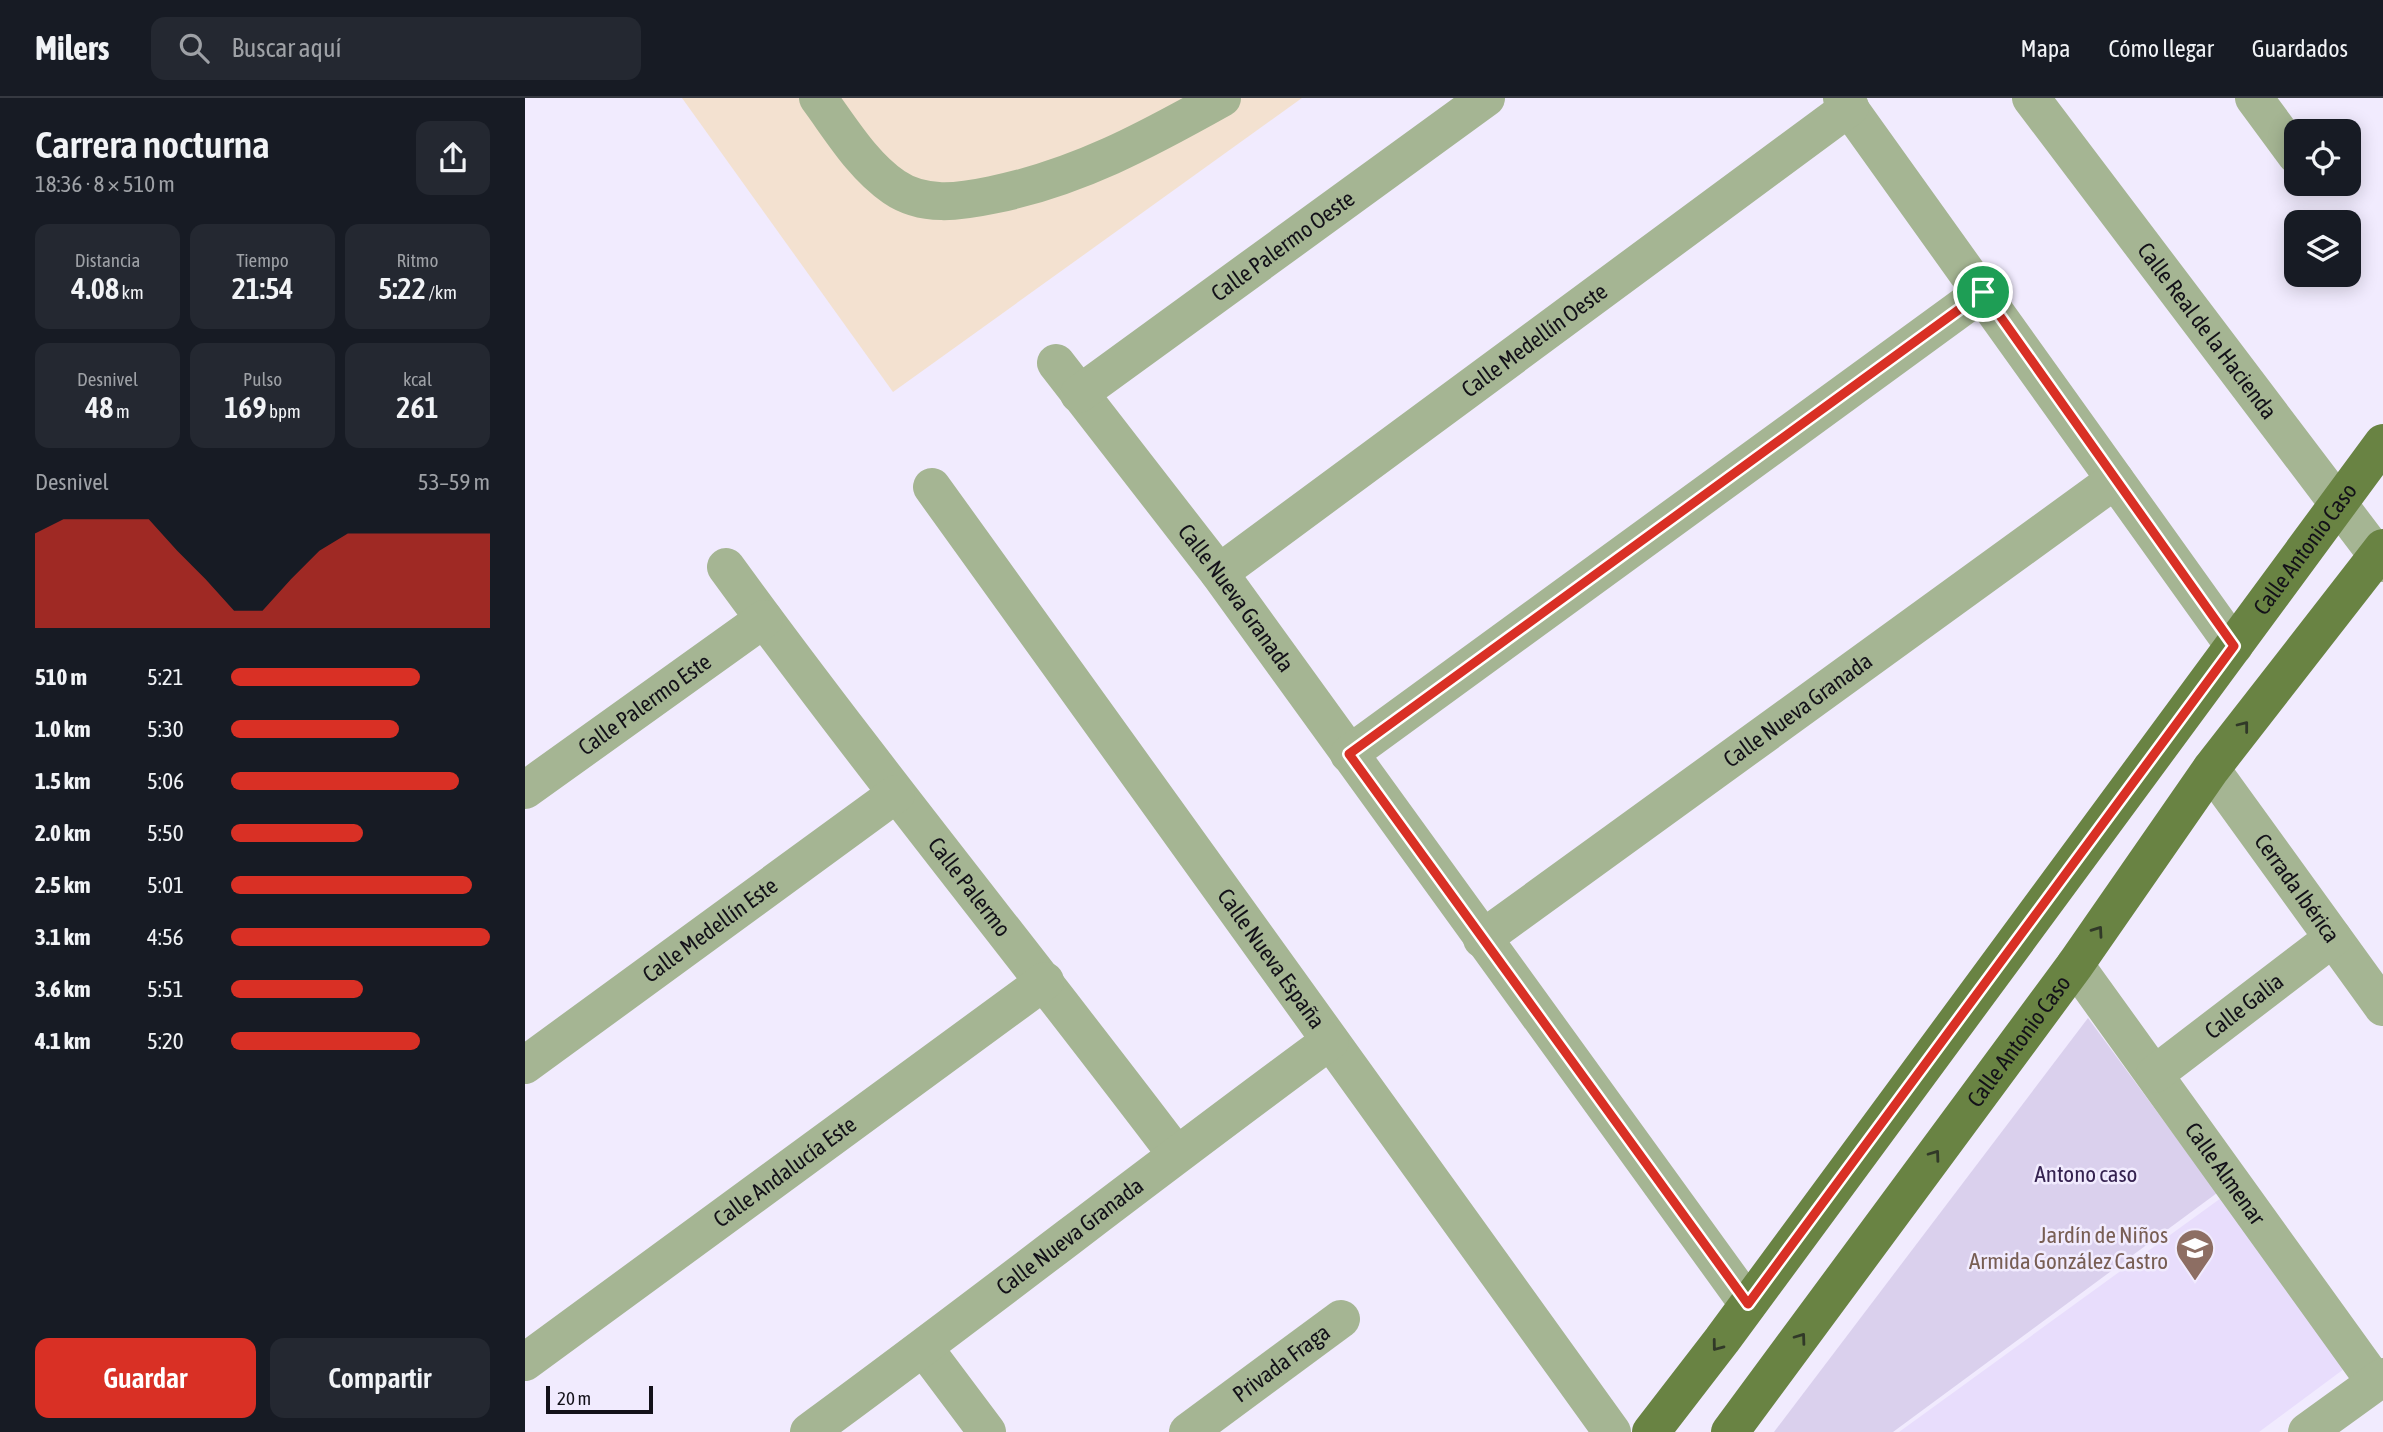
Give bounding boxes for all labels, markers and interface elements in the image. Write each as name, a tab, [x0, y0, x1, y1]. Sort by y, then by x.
search box	[151, 17, 641, 80]
text: Milers	[35, 29, 109, 67]
icon: search	[175, 29, 213, 67]
text: Buscar aquí	[231, 33, 341, 63]
text: Mapa	[2021, 35, 2070, 62]
text: Cómo llegar	[2108, 35, 2214, 62]
text: Guardados	[2252, 35, 2348, 62]
map controls	[2284, 119, 2361, 287]
button: locate	[2284, 119, 2361, 196]
button: share	[416, 121, 490, 195]
text: Carrera nocturna	[35, 123, 270, 166]
text: 18:36 · 8 × 510 m	[35, 171, 175, 197]
street label: Calle Palermo Oeste	[1206, 185, 1359, 306]
button: layers	[2284, 210, 2361, 287]
street label: Calle Real de la Hacienda	[2132, 238, 2282, 424]
text: Distancia	[75, 249, 140, 271]
text: Tiempo	[236, 249, 289, 271]
text: Ritmo	[397, 249, 438, 271]
pin	[1953, 262, 2013, 322]
text: 4.08	[71, 271, 119, 305]
text: 21:54	[232, 271, 293, 305]
text: 5:22	[378, 271, 426, 305]
icon: arrive	[1964, 273, 2002, 311]
street label: Calle Medellín Oeste	[1456, 278, 1612, 402]
text: km	[119, 281, 144, 303]
text: /km	[426, 281, 457, 303]
text: Desnivel	[77, 368, 138, 390]
text: Pulso	[243, 368, 282, 390]
text: kcal	[403, 368, 432, 390]
text: 48	[85, 390, 113, 424]
text: 169	[224, 390, 267, 424]
text: 261	[396, 390, 439, 424]
text: m	[113, 400, 130, 422]
text: bpm	[267, 400, 301, 422]
text: Desnivel	[35, 469, 109, 495]
text: 53–59 m	[418, 469, 490, 495]
street label: Calle Antonio Caso	[2248, 478, 2362, 620]
street label: Calle Nueva Granada	[1173, 519, 1299, 677]
street label: Calle Nueva Granada	[1718, 647, 1877, 773]
street label: Calle Palermo Este	[573, 648, 716, 761]
text: 510 m	[35, 664, 87, 690]
text: 5:21	[147, 664, 184, 690]
text: 1.0 km	[35, 716, 91, 742]
text: 5:30	[147, 716, 184, 742]
one-way arrow	[2236, 721, 2248, 734]
text: 1.5 km	[35, 768, 91, 794]
text: 5:06	[147, 768, 184, 794]
text: 2.0 km	[35, 820, 91, 846]
text: 5:50	[147, 820, 184, 846]
street label: Cerrada Ibérica	[2249, 829, 2345, 948]
street label: Calle Palermo	[923, 832, 1016, 942]
text: 2.5 km	[35, 872, 91, 898]
text: 5:01	[147, 872, 184, 898]
street label: Calle Medellín Este	[637, 872, 782, 988]
street label: Calle Nueva España	[1212, 884, 1330, 1034]
text: 3.1 km	[35, 924, 91, 950]
text: 4:56	[147, 924, 184, 950]
one-way arrow	[2090, 926, 2102, 939]
street label: Calle Galia	[2200, 968, 2288, 1044]
street label: Calle Antonio Caso	[1962, 970, 2076, 1112]
text: 3.6 km	[35, 976, 91, 1002]
text: 5:51	[147, 976, 184, 1002]
text: 4.1 km	[35, 1028, 91, 1054]
text: 5:20	[147, 1028, 184, 1054]
street label: Calle Andalucía Este	[708, 1111, 861, 1233]
street label: Calle Almenar	[2180, 1117, 2271, 1231]
one-way arrow	[1927, 1150, 1939, 1163]
park label: Antono caso	[2035, 1161, 2137, 1187]
street label: Calle Nueva Granada	[991, 1172, 1148, 1300]
place label: Jardín de Niños Armida González Castro	[1969, 1222, 2168, 1274]
school or university icon: Jardín de Niños Armida González Castro	[2174, 1227, 2216, 1282]
street label: Privada Fraga	[1228, 1319, 1335, 1407]
one-way arrow	[1792, 1333, 1805, 1346]
button: Guardar	[35, 1338, 256, 1418]
button: Compartir	[270, 1338, 490, 1418]
one-way arrow	[1713, 1338, 1726, 1351]
scale bar	[546, 1383, 653, 1415]
text: 20 m	[557, 1387, 591, 1409]

